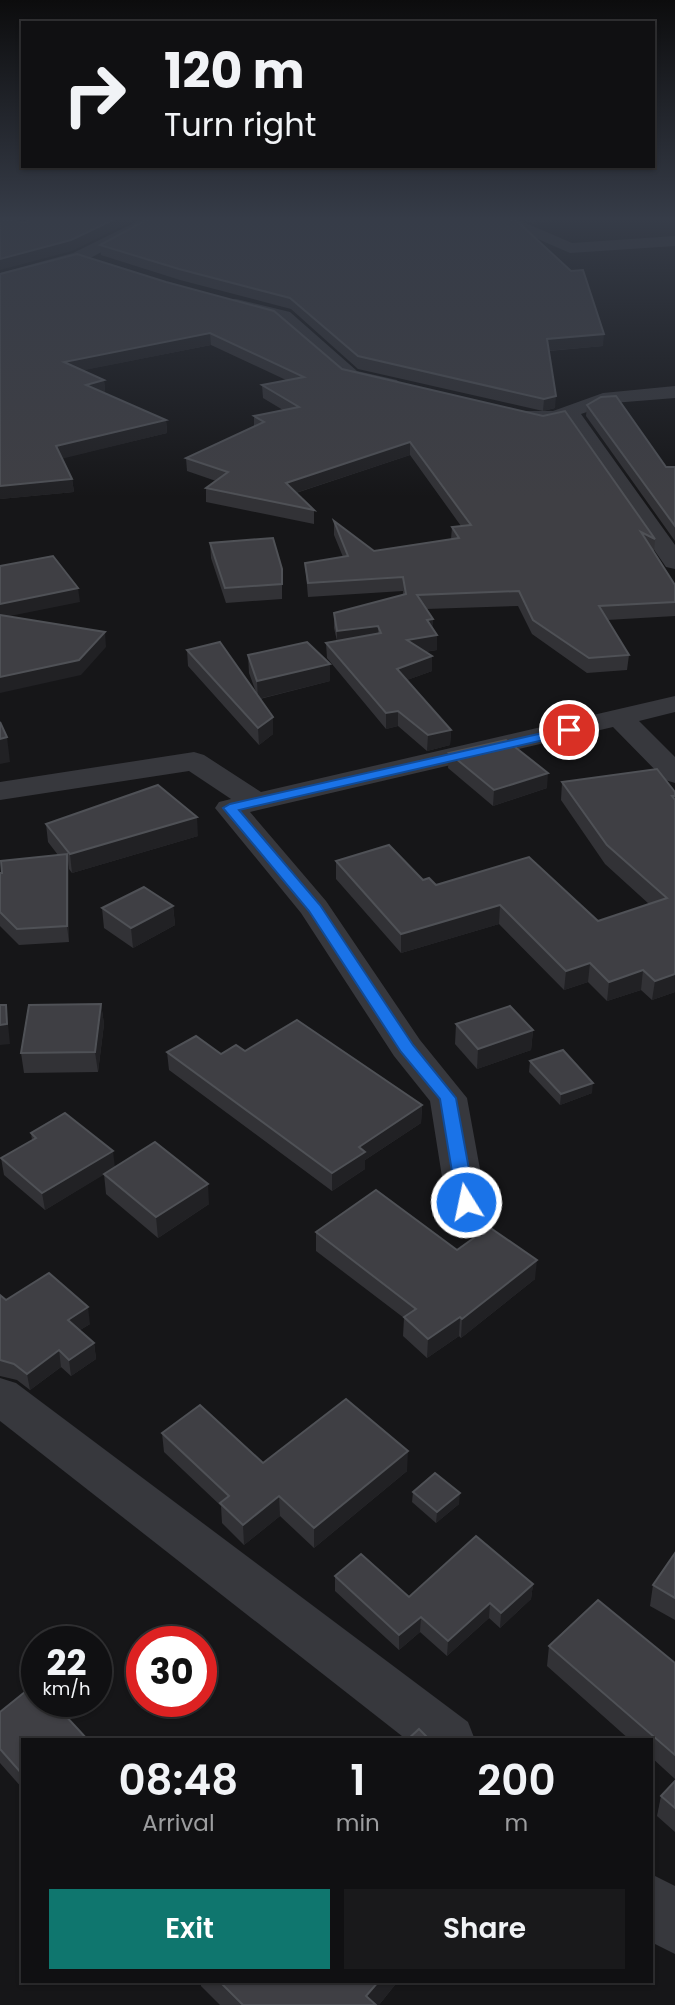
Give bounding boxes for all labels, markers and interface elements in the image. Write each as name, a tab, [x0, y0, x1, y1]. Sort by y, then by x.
text: 120 m	[164, 37, 305, 105]
icon: right	[49, 49, 140, 140]
text: Turn right	[164, 102, 316, 147]
pin	[539, 700, 599, 760]
icon: arrive	[550, 711, 588, 749]
position arrow	[429, 1165, 503, 1239]
speed limit sign: 30	[126, 1626, 217, 1717]
text: 22	[47, 1638, 86, 1687]
text: km/h	[43, 1676, 90, 1701]
text: 08:48	[118, 1751, 238, 1810]
text: 1	[350, 1751, 365, 1810]
text: 200	[477, 1751, 556, 1810]
text: Arrival	[142, 1807, 215, 1839]
text: min	[336, 1807, 380, 1839]
text: m	[505, 1807, 528, 1839]
button: Exit	[49, 1889, 330, 1969]
button: Share	[344, 1889, 625, 1969]

